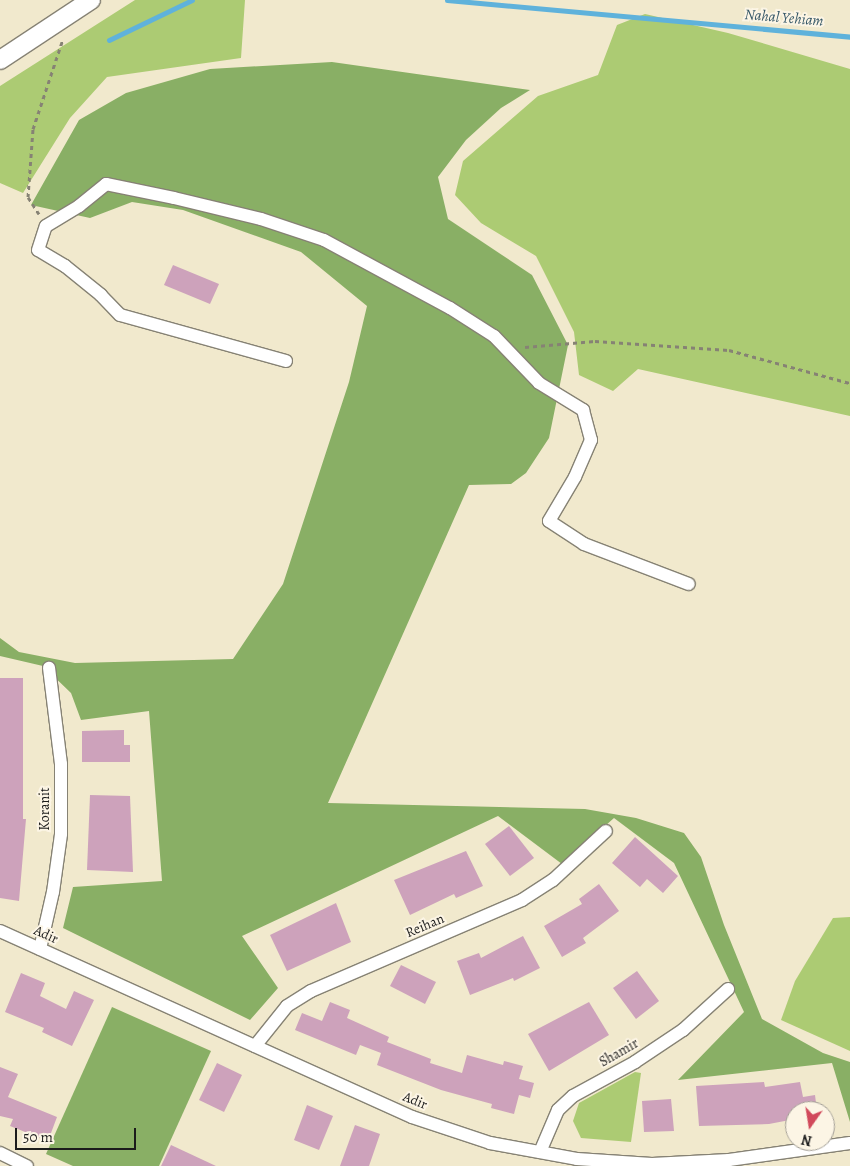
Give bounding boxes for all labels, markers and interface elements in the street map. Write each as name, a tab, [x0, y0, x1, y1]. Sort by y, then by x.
water label: Nahal Yehiam	[744, 6, 824, 30]
street label: Koranit	[37, 787, 53, 831]
street label: Reihan	[403, 910, 447, 942]
street label: Adir	[31, 922, 61, 948]
street label: Shamir	[597, 1035, 641, 1071]
street label: Adir	[400, 1089, 430, 1113]
north arrow	[785, 1101, 835, 1151]
scale bar	[18, 1118, 139, 1150]
text: 50 m	[23, 1127, 53, 1147]
text: N	[800, 1130, 814, 1151]

